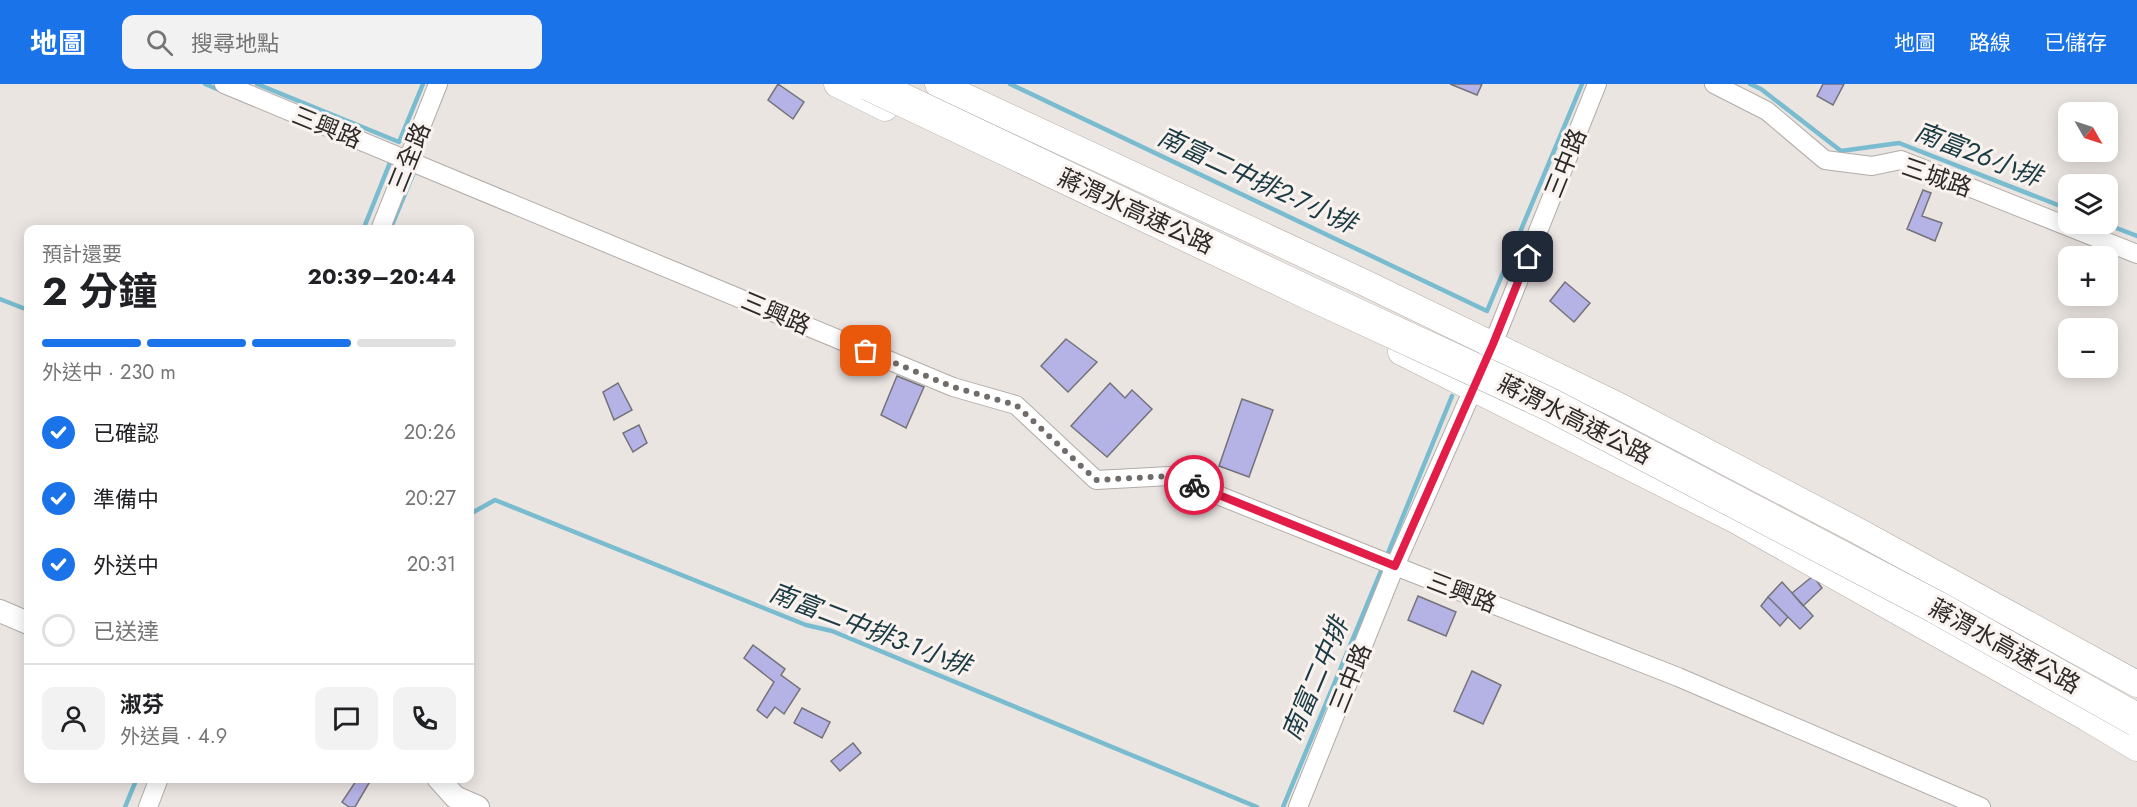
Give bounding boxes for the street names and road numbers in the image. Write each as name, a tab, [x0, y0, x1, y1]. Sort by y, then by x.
street label: 三興路	[287, 97, 367, 157]
street label: 三全路	[379, 117, 439, 197]
street label: 三中路	[1535, 123, 1595, 203]
street label: 三城路	[1897, 149, 1977, 205]
street label: 蔣渭水高速公路	[1052, 160, 1220, 262]
street label: 三興路	[736, 283, 816, 343]
street label: 蔣渭水高速公路	[1492, 365, 1658, 473]
street label: 三興路	[1422, 563, 1502, 621]
street label: 蔣渭水高速公路	[1923, 590, 2087, 702]
street label: 三中路	[1320, 638, 1380, 718]

